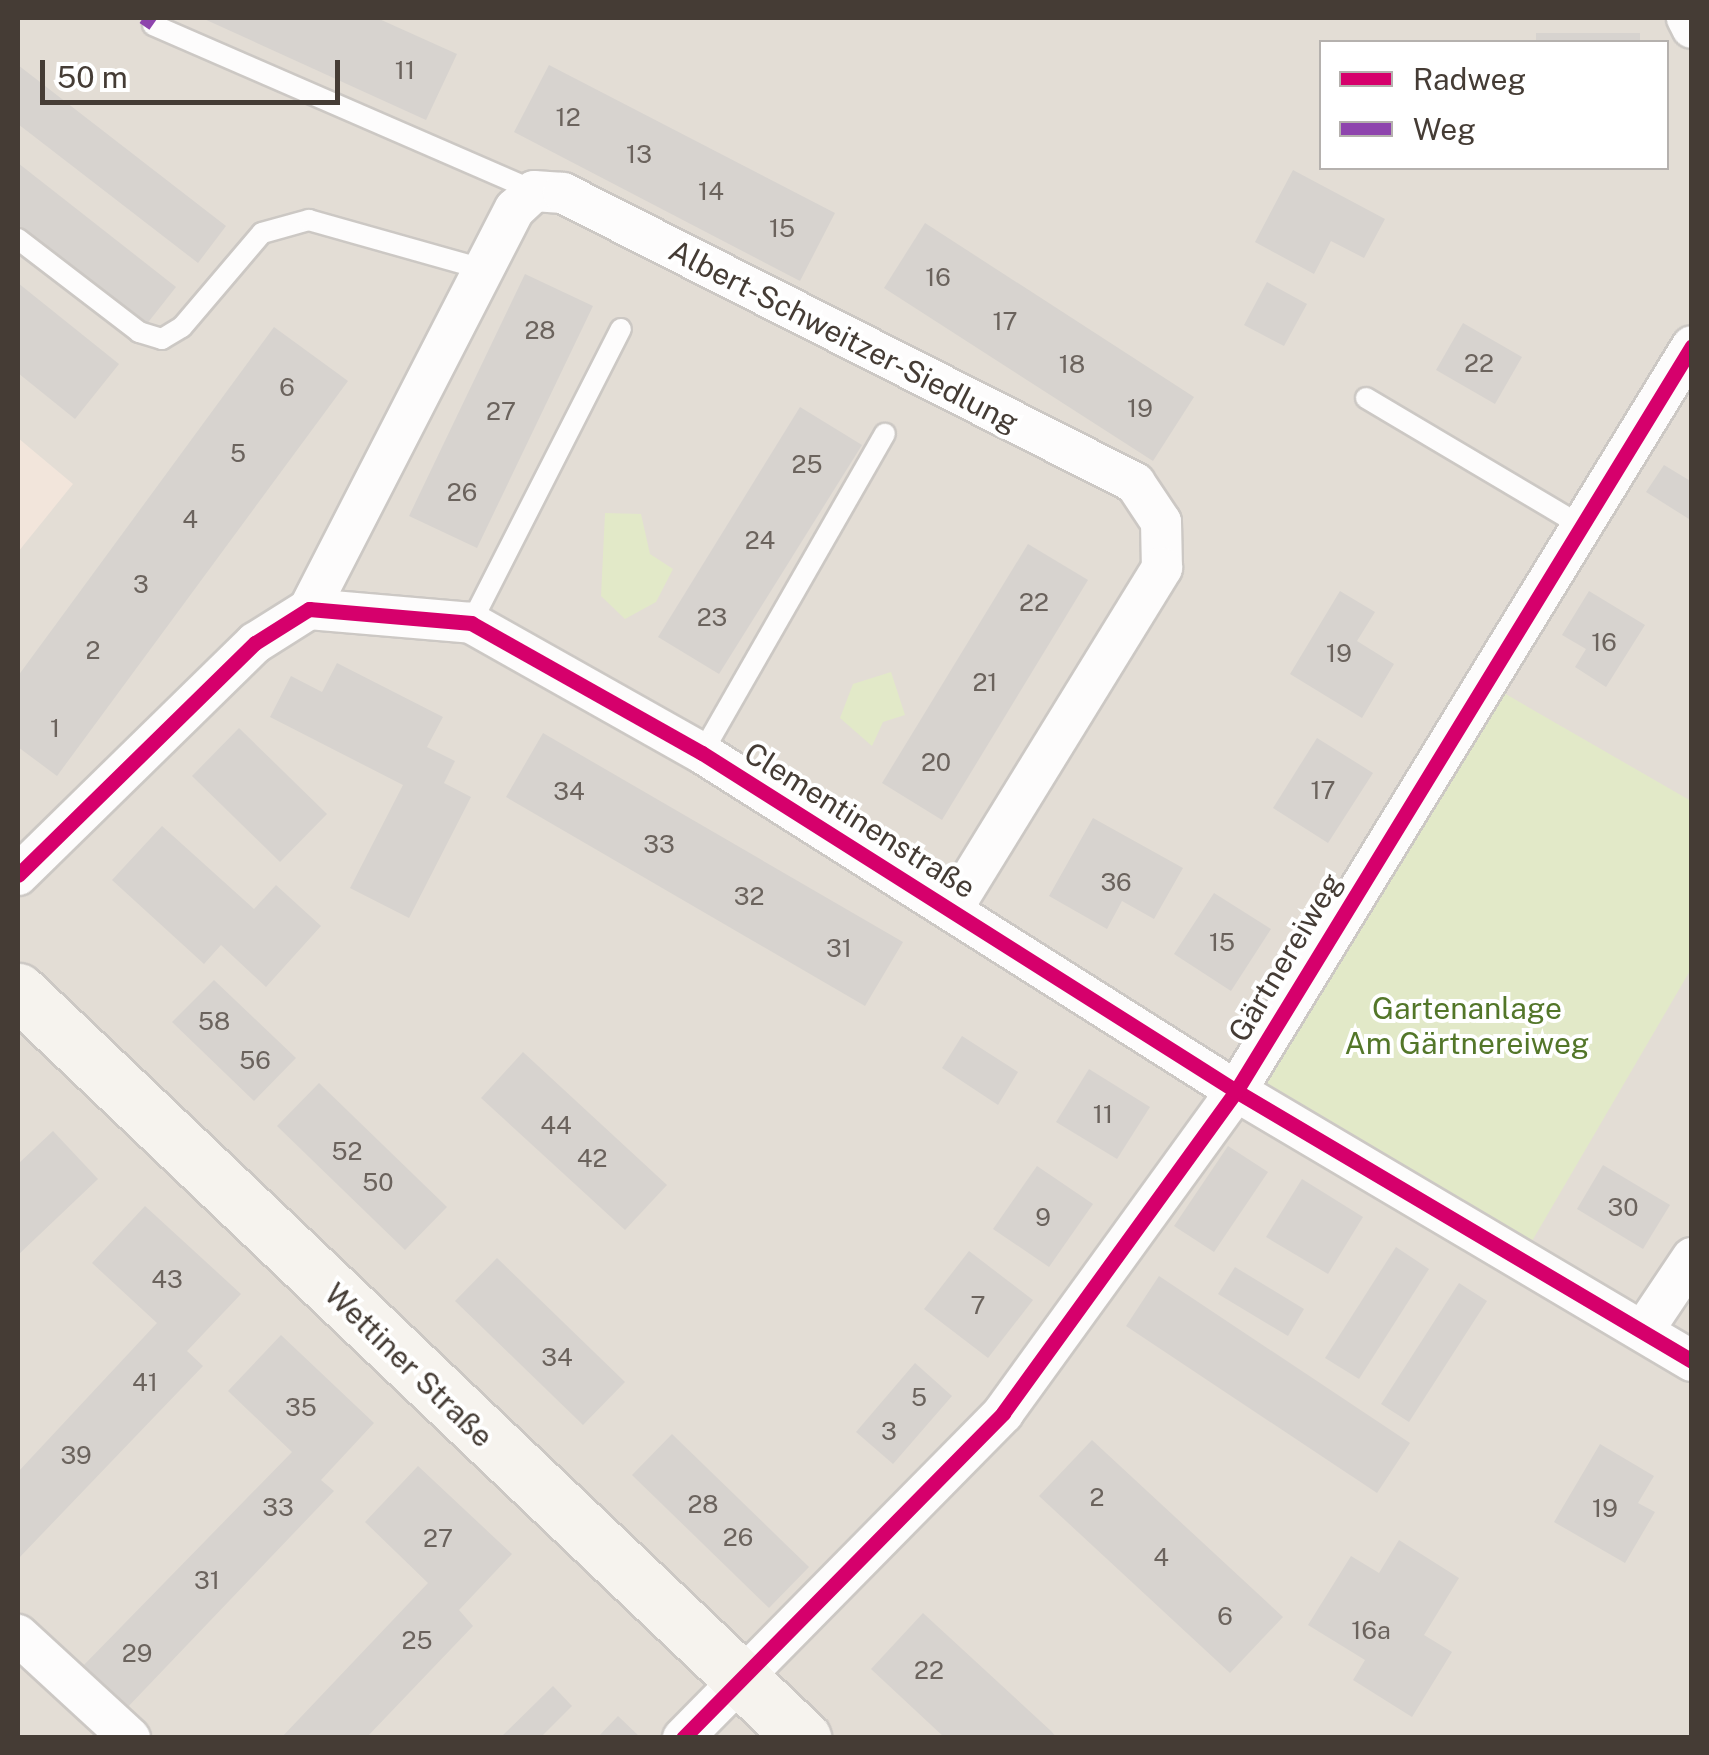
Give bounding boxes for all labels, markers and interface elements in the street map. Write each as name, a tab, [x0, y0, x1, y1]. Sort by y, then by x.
scale bar	[45, 40, 345, 102]
legend	[1319, 40, 1669, 170]
house number: 11	[395, 55, 415, 85]
text: 50 m	[57, 59, 128, 95]
text: Radweg	[1413, 61, 1526, 97]
house number: 12	[555, 102, 581, 132]
text: Weg	[1413, 111, 1476, 147]
house number: 13	[626, 139, 652, 169]
house number: 14	[698, 176, 724, 206]
house number: 15	[769, 213, 795, 243]
street label: Albert-Schweitzer-Siedlung	[663, 232, 1025, 440]
house number: 16	[925, 262, 951, 292]
house number: 17	[992, 306, 1018, 336]
house number: 28	[524, 315, 556, 345]
house number: 22	[1464, 348, 1494, 378]
house number: 18	[1059, 349, 1085, 379]
house number: 6	[279, 372, 295, 402]
house number: 19	[1127, 393, 1153, 423]
house number: 27	[486, 396, 516, 426]
house number: 5	[230, 438, 246, 468]
house number: 25	[792, 449, 822, 479]
house number: 26	[447, 477, 477, 507]
house number: 4	[182, 504, 198, 534]
house number: 24	[745, 525, 775, 555]
house number: 3	[133, 569, 149, 599]
house number: 22	[1019, 587, 1049, 617]
house number: 23	[697, 602, 727, 632]
house number: 16	[1591, 627, 1617, 657]
house number: 2	[86, 635, 100, 665]
house number: 19	[1326, 638, 1352, 668]
house number: 21	[972, 667, 998, 697]
house number: 1	[50, 713, 60, 743]
street label: Clementinenstraße	[738, 734, 982, 906]
house number: 20	[921, 747, 951, 777]
house number: 17	[1310, 775, 1336, 805]
house number: 34	[553, 776, 585, 806]
house number: 33	[643, 829, 675, 859]
street label: Gärtnereiweg	[1221, 866, 1349, 1048]
house number: 36	[1100, 867, 1132, 897]
house number: 32	[734, 881, 764, 911]
house number: 15	[1209, 927, 1235, 957]
house number: 31	[826, 933, 852, 963]
park label: Gartenanlage Am Gärtnereiweg	[1345, 990, 1589, 1060]
house number: 58	[198, 1006, 230, 1036]
house number: 56	[239, 1045, 271, 1075]
house number: 11	[1093, 1099, 1113, 1129]
house number: 44	[540, 1110, 572, 1140]
house number: 52	[332, 1136, 362, 1166]
house number: 42	[577, 1143, 607, 1173]
house number: 50	[362, 1167, 394, 1197]
house number: 30	[1608, 1192, 1638, 1222]
house number: 9	[1035, 1202, 1051, 1232]
house number: 43	[151, 1264, 183, 1294]
street label: Wettiner Straße	[317, 1276, 501, 1454]
house number: 7	[970, 1290, 986, 1320]
house number: 34	[541, 1342, 573, 1372]
house number: 41	[132, 1367, 158, 1397]
house number: 5	[911, 1382, 927, 1412]
house number: 35	[285, 1392, 317, 1422]
house number: 3	[881, 1416, 897, 1446]
house number: 39	[60, 1440, 92, 1470]
house number: 2	[1090, 1482, 1104, 1512]
house number: 28	[687, 1489, 719, 1519]
house number: 33	[262, 1492, 294, 1522]
house number: 19	[1592, 1493, 1618, 1523]
house number: 26	[723, 1522, 753, 1552]
house number: 27	[423, 1523, 453, 1553]
house number: 4	[1153, 1542, 1169, 1572]
house number: 31	[194, 1565, 220, 1595]
house number: 6	[1217, 1601, 1233, 1631]
house number: 16a	[1351, 1615, 1391, 1645]
house number: 25	[402, 1625, 432, 1655]
house number: 29	[122, 1638, 152, 1668]
house number: 22	[914, 1655, 944, 1685]

